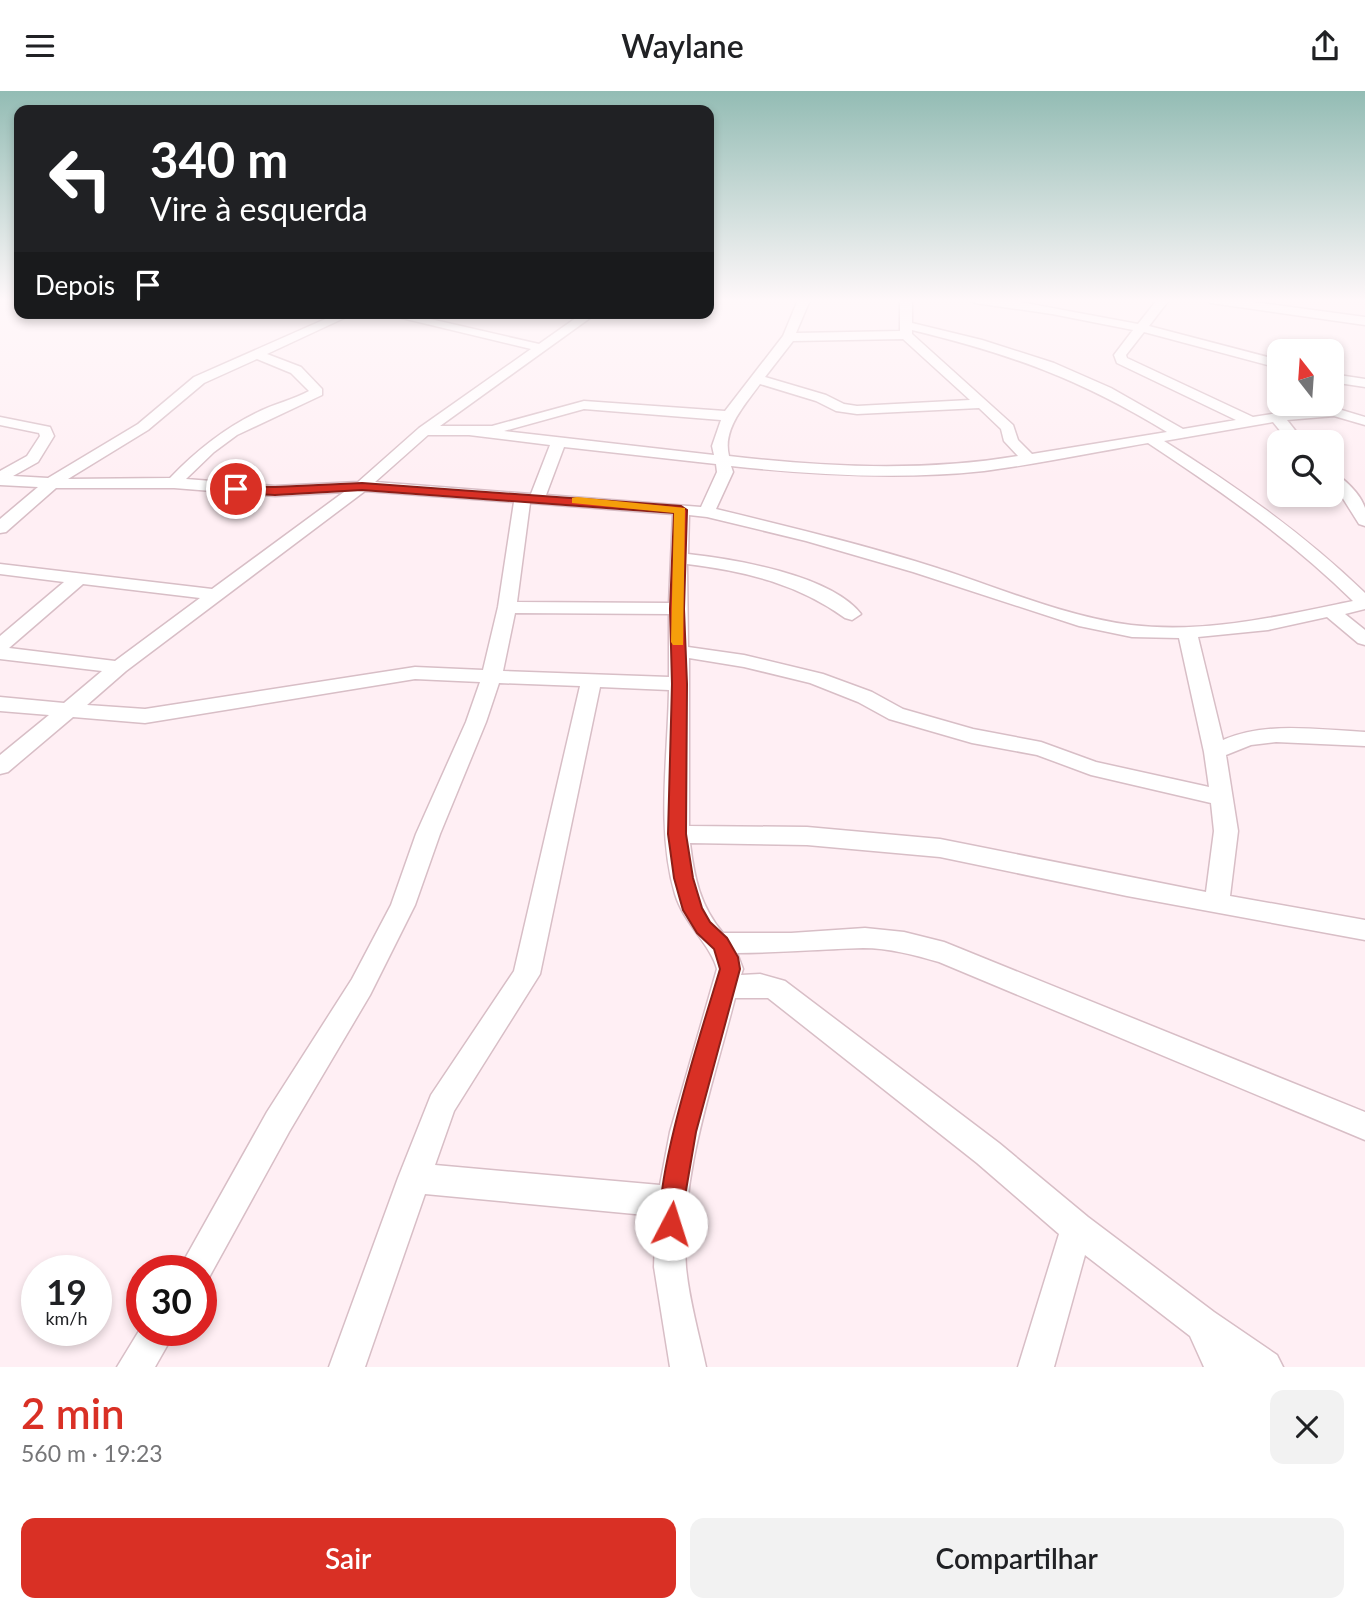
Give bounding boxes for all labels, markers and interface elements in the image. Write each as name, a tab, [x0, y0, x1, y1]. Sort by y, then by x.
text: Waylane	[621, 26, 744, 65]
icon: menu	[21, 27, 59, 65]
icon: share	[1306, 27, 1344, 65]
text: 340 m	[150, 130, 288, 188]
icon: left	[35, 133, 126, 224]
text: Vire à esquerda	[150, 189, 368, 228]
icon: arrive	[129, 266, 167, 304]
text: Depois	[35, 269, 115, 301]
north arrow	[1267, 339, 1344, 417]
map controls	[1267, 339, 1344, 507]
button: search	[1267, 430, 1344, 507]
pin	[206, 459, 266, 519]
icon: arrive	[217, 470, 255, 508]
position arrow	[634, 1187, 708, 1261]
speed limit sign: 30	[126, 1255, 217, 1346]
text: 19	[46, 1270, 87, 1312]
text: km/h	[45, 1307, 88, 1329]
text: 2 min	[21, 1388, 125, 1438]
button: close	[1270, 1390, 1344, 1464]
text: 560 m · 19:23	[21, 1439, 163, 1467]
button: Sair	[21, 1518, 676, 1598]
button: Compartilhar	[690, 1518, 1344, 1598]

